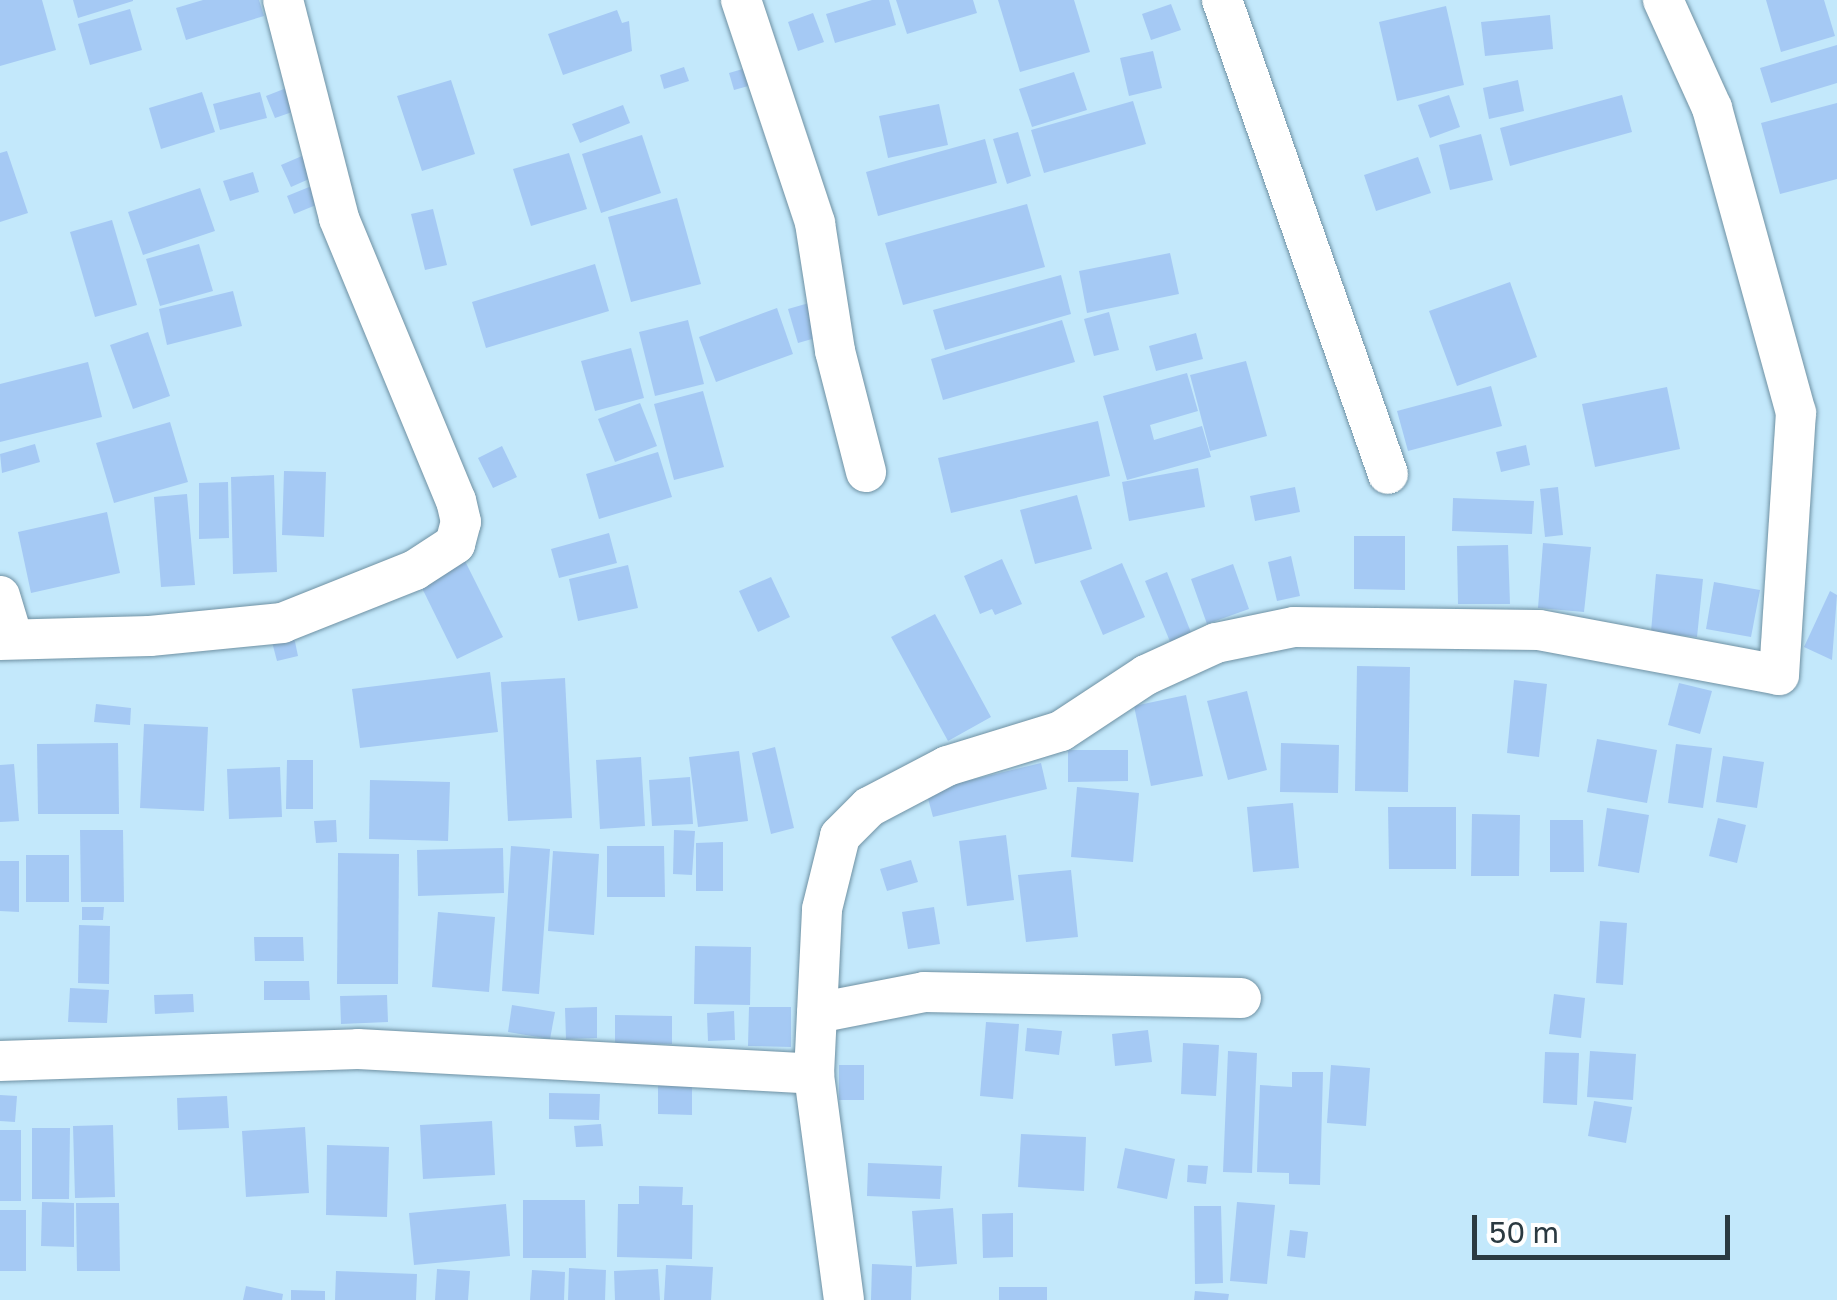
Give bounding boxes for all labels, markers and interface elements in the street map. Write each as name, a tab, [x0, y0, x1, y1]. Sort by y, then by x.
scale bar	[1477, 1195, 1734, 1257]
text: 50 m	[1489, 1214, 1559, 1250]

